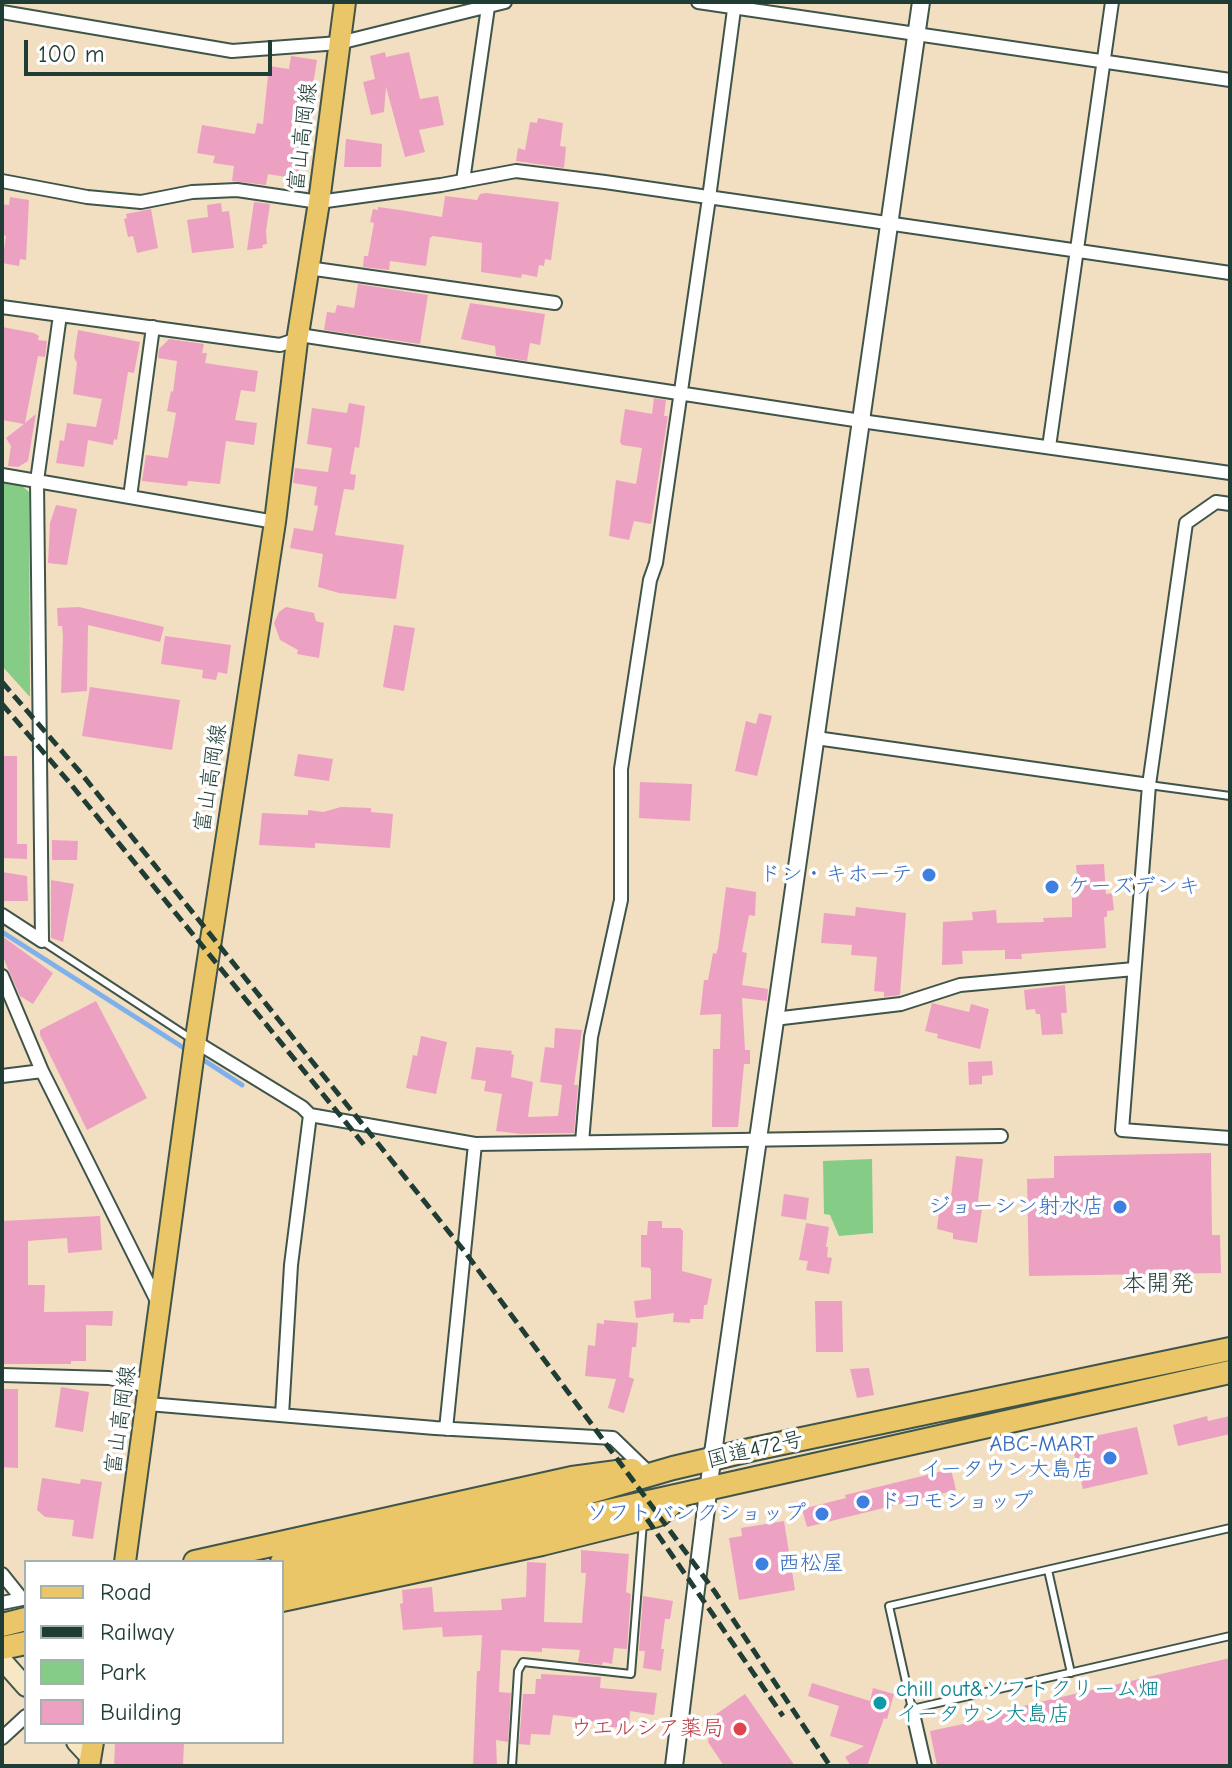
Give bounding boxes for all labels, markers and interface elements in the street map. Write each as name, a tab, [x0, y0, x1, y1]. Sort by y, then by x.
scale bar	[28, 24, 276, 74]
text: 100 m	[38, 40, 105, 68]
street label: 富山高岡線	[283, 81, 323, 193]
street label: 富山高岡線	[189, 722, 233, 834]
place label: ドン・キホーテ	[759, 862, 913, 888]
marker: ドン・キホーテ	[920, 866, 938, 884]
place label: ケーズデンキ	[1068, 874, 1200, 900]
marker: ケーズデンキ	[1043, 878, 1061, 896]
place label: ジョーシン射水店	[928, 1194, 1104, 1220]
marker: ジョーシン射水店	[1111, 1198, 1129, 1216]
district label: 本開発	[1122, 1270, 1194, 1298]
street label: 富山高岡線	[100, 1364, 142, 1476]
street label: 国道472号	[704, 1426, 806, 1474]
place label: ABC-MART イータウン大島店	[920, 1432, 1094, 1484]
marker: ABC-MART イータウン大島店	[1101, 1449, 1119, 1467]
place label: ドコモショップ	[879, 1489, 1033, 1515]
marker: ドコモショップ	[854, 1493, 872, 1511]
place label: ソフトバンクショップ	[586, 1501, 806, 1527]
marker: ソフトバンクショップ	[813, 1505, 831, 1523]
place label: 西松屋	[778, 1551, 844, 1577]
marker: 西松屋	[753, 1555, 771, 1573]
legend	[24, 1560, 284, 1744]
text: Road	[100, 1578, 152, 1606]
text: Railway	[100, 1618, 174, 1646]
text: Park	[100, 1658, 146, 1686]
place label: chill out&ソフトクリーム畑 イータウン大島店	[896, 1677, 1160, 1728]
marker: chill out&ソフトクリーム畑 イータウン大島店	[871, 1694, 889, 1712]
text: Building	[100, 1698, 182, 1726]
place label: ウエルシア薬局	[570, 1716, 724, 1742]
marker: ウエルシア薬局	[731, 1720, 749, 1738]

